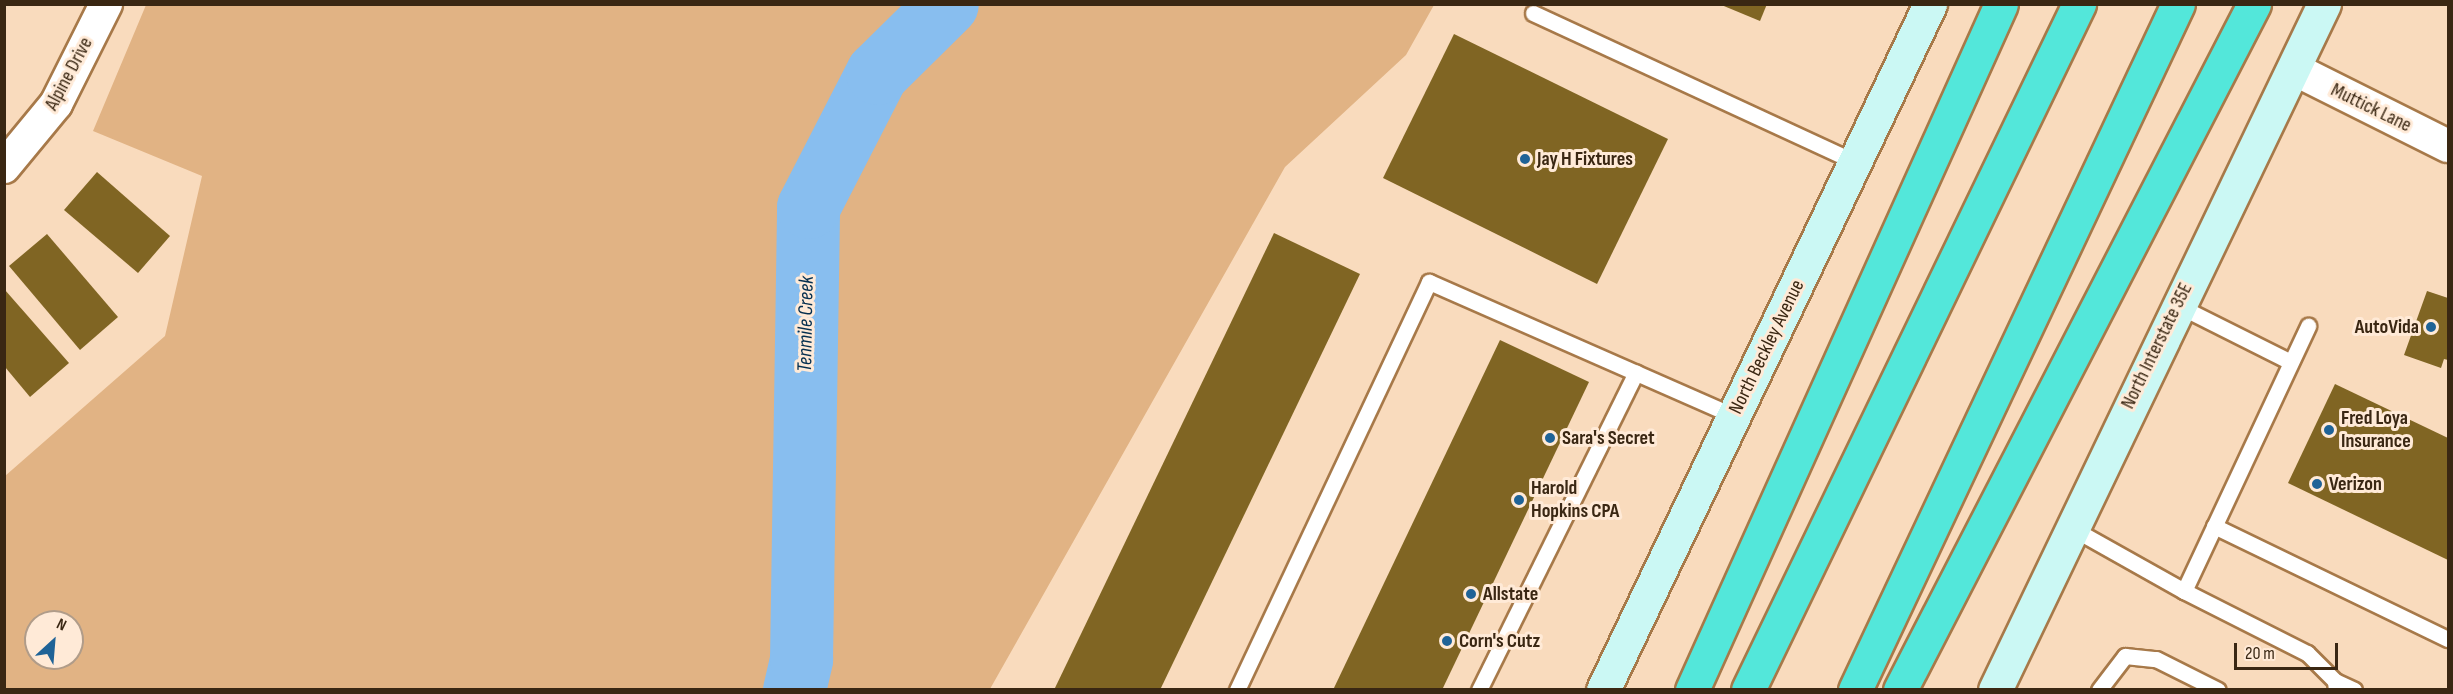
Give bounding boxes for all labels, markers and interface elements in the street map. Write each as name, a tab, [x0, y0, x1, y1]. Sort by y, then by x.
street label: Alpine Drive	[40, 33, 98, 115]
street label: Muttick Lane	[2327, 78, 2415, 138]
place label: Jay H Fixtures	[1537, 147, 1633, 171]
marker: Jay H Fixtures	[1518, 152, 1532, 166]
water label: Tenmile Creek	[793, 276, 819, 372]
street label: North Beckley Avenue	[1724, 276, 1810, 418]
street label: North Interstate 35E	[2116, 279, 2198, 413]
place label: AutoVida	[2355, 315, 2419, 339]
marker: AutoVida	[2424, 320, 2438, 334]
place label: Fred Loya Insurance	[2341, 406, 2411, 453]
marker: Fred Loya Insurance	[2322, 423, 2336, 437]
place label: Sara's Secret	[1562, 426, 1655, 450]
marker: Sara's Secret	[1543, 431, 1557, 445]
place label: Verizon	[2329, 472, 2382, 496]
place label: Harold Hopkins CPA	[1531, 476, 1619, 523]
marker: Verizon	[2310, 477, 2324, 491]
marker: Harold Hopkins CPA	[1512, 493, 1526, 507]
place label: Allstate	[1483, 582, 1538, 606]
marker: Allstate	[1464, 587, 1478, 601]
north arrow	[24, 610, 84, 670]
text: N	[53, 615, 69, 636]
place label: Corn's Cutz	[1459, 629, 1540, 653]
scale bar	[2237, 631, 2340, 669]
marker: Corn's Cutz	[1440, 634, 1454, 648]
text: 20 m	[2245, 643, 2275, 664]

